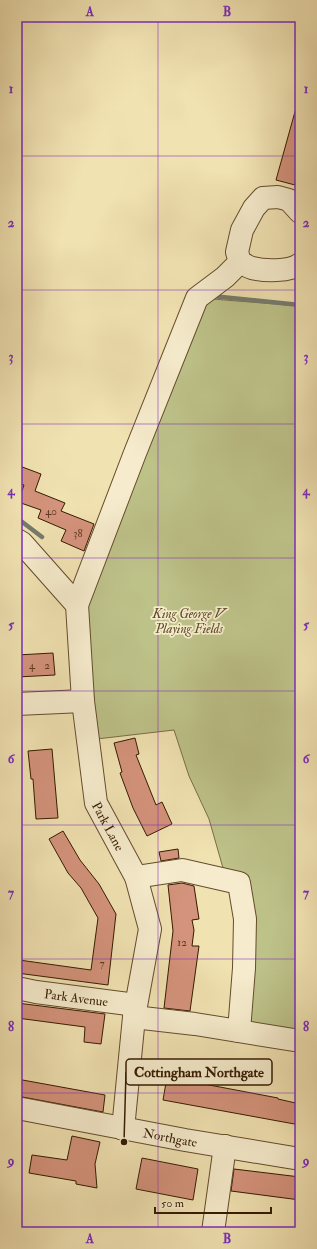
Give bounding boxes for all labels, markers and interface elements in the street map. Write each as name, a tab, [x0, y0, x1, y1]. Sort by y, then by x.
text: A	[85, 4, 95, 20]
text: B	[223, 4, 231, 20]
text: 1	[9, 81, 14, 97]
text: 1	[304, 81, 309, 97]
text: 2	[8, 215, 15, 231]
text: 2	[303, 215, 310, 231]
text: 3	[9, 349, 14, 365]
text: 3	[304, 349, 309, 365]
text: 4	[6, 483, 15, 499]
text: 4	[301, 483, 310, 499]
house number: 40	[45, 505, 57, 518]
house number: 38	[73, 527, 83, 540]
park label: King George V Playing Fields	[152, 606, 227, 637]
text: 5	[8, 617, 14, 633]
text: 5	[303, 617, 309, 633]
house number: 4	[29, 659, 36, 672]
house number: 2	[44, 659, 50, 672]
text: 6	[8, 751, 16, 767]
text: 6	[303, 751, 311, 767]
street label: Park Lane	[88, 799, 128, 854]
text: 7	[8, 885, 15, 901]
text: 7	[303, 885, 310, 901]
house number: 12	[177, 936, 187, 949]
house number: 7	[99, 957, 105, 970]
street label: Park Avenue	[43, 986, 110, 1010]
text: 8	[8, 1019, 14, 1035]
text: 8	[303, 1019, 309, 1035]
callout: Cottingham Northgate	[126, 1059, 272, 1085]
text: Cottingham Northgate	[134, 1064, 264, 1082]
street label: Northgate	[142, 1125, 199, 1151]
text: 9	[6, 1153, 15, 1169]
text: 9	[301, 1153, 310, 1169]
scale bar	[155, 1189, 271, 1215]
text: 50 m	[161, 1196, 185, 1211]
text: A	[85, 1231, 95, 1247]
text: B	[223, 1231, 231, 1247]

